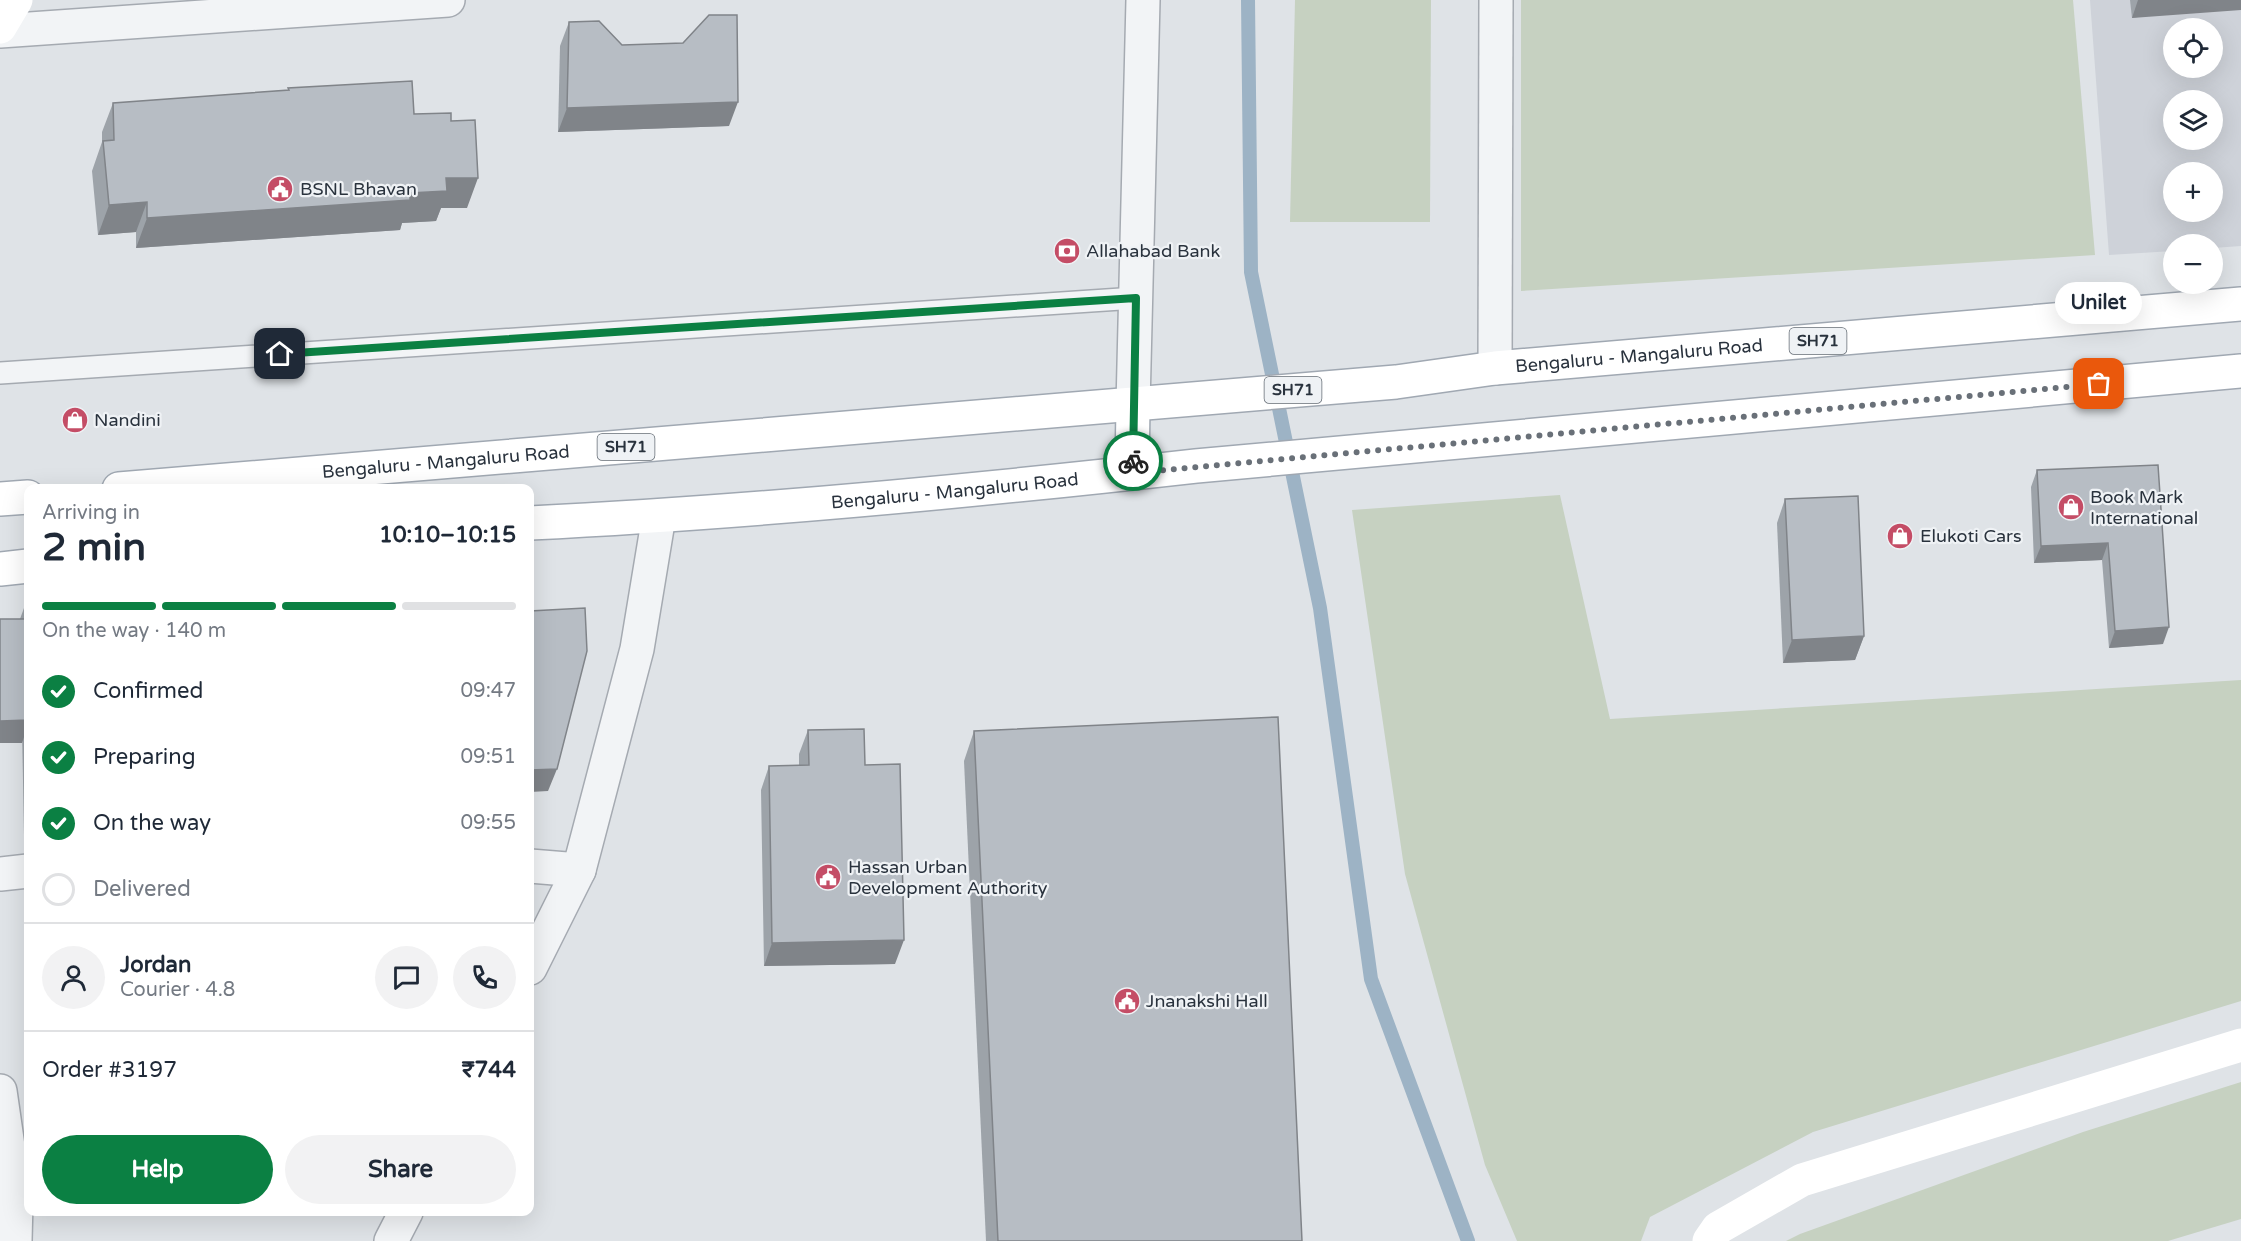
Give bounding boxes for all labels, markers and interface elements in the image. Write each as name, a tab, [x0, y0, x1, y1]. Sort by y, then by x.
map controls	[2163, 18, 2223, 294]
button: locate	[2163, 18, 2223, 78]
button: layers	[2163, 90, 2223, 150]
button: +	[2163, 162, 2223, 222]
public building icon: BSNL Bhavan	[265, 174, 295, 204]
place label: BSNL Bhavan	[300, 178, 417, 200]
button: −	[2163, 234, 2223, 294]
bank icon: Allahabad Bank	[1052, 236, 1082, 266]
place label: Allahabad Bank	[1086, 240, 1221, 262]
callout: Unilet	[2056, 282, 2142, 324]
text: Unilet	[2071, 291, 2126, 315]
pin	[254, 328, 305, 379]
road number: SH71	[1790, 328, 1846, 354]
street label: Bengaluru - Mangaluru Road	[1514, 334, 1764, 377]
icon: home	[263, 337, 296, 370]
pin	[2073, 358, 2124, 409]
icon: bag	[2082, 367, 2115, 400]
road number: SH71	[1264, 377, 1322, 403]
shop icon: Nandini	[60, 405, 90, 435]
place label: Nandini	[94, 409, 161, 431]
courier	[1103, 431, 1163, 491]
road number: SH71	[598, 434, 654, 460]
street label: Bengaluru - Mangaluru Road	[321, 440, 571, 483]
icon: bike	[1117, 445, 1150, 478]
street label: Bengaluru - Mangaluru Road	[830, 468, 1079, 513]
place label: Book Mark International	[2090, 486, 2198, 529]
shop icon: Book Mark International	[2056, 492, 2086, 522]
text: Arriving in	[42, 501, 140, 525]
shop icon: Elukoti Cars	[1885, 521, 1915, 551]
text: 10:10–10:15	[379, 522, 516, 548]
text: 2 min	[42, 524, 146, 571]
place label: Elukoti Cars	[1920, 525, 2022, 547]
text: On the way · 140 m	[42, 619, 226, 643]
icon: check	[42, 675, 75, 708]
text: Confirmed	[93, 678, 203, 704]
text: 09:47	[461, 679, 516, 703]
icon: check	[42, 741, 75, 774]
text: Preparing	[93, 744, 196, 770]
text: 09:51	[461, 745, 516, 769]
icon: check	[42, 807, 75, 840]
text: On the way	[93, 810, 211, 836]
text: 09:55	[461, 811, 516, 835]
place label: Hassan Urban Development Authority	[848, 856, 1048, 899]
public building icon: Hassan Urban Development Authority	[813, 862, 843, 892]
text: Delivered	[93, 876, 191, 902]
button: person	[42, 946, 105, 1009]
button: chat	[375, 946, 438, 1009]
button: phone	[453, 946, 516, 1009]
text: Jordan	[120, 952, 191, 978]
text: Courier · 4.8	[120, 978, 235, 1002]
public building icon: Jnanakshi Hall	[1112, 986, 1142, 1016]
place label: Jnanakshi Hall	[1146, 990, 1268, 1012]
text: Order #3197	[42, 1057, 177, 1083]
text: ₹744	[462, 1057, 516, 1083]
button: Help	[42, 1135, 273, 1204]
button: Share	[285, 1135, 516, 1204]

